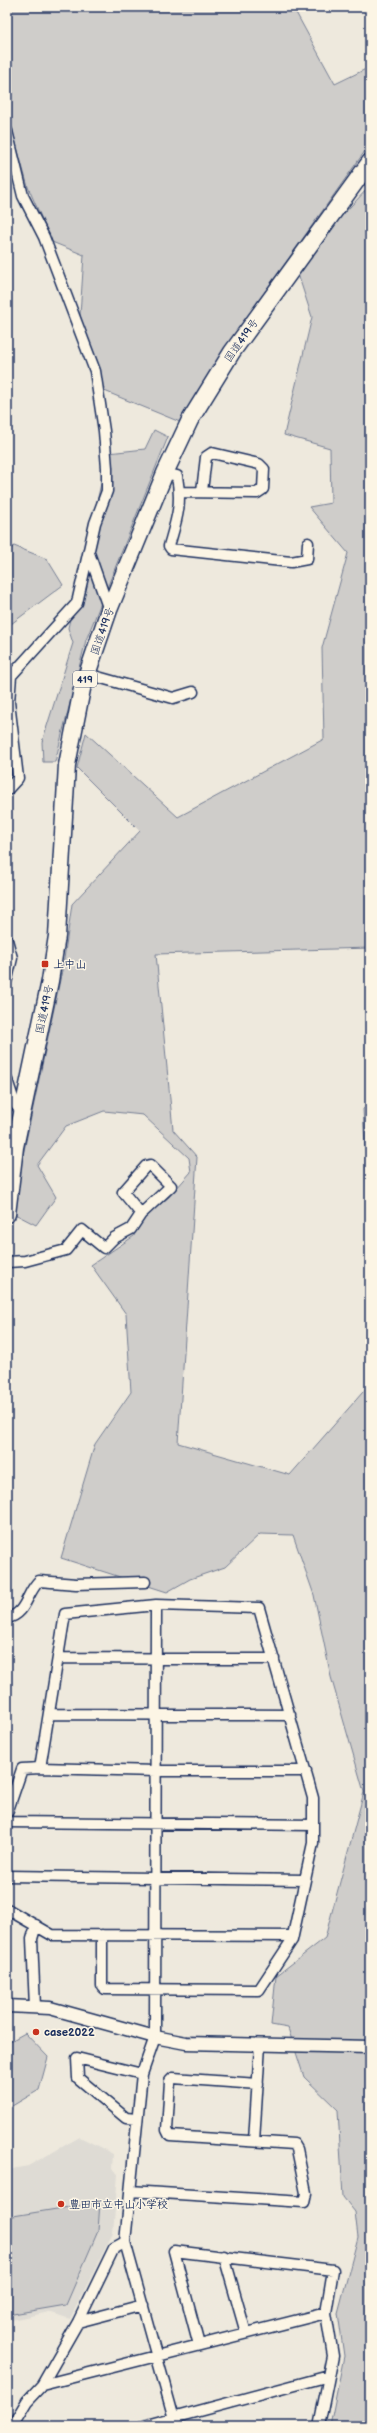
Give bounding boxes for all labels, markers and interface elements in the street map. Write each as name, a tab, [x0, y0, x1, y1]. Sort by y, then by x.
street label: 国道419号	[222, 316, 261, 365]
street label: 国道419号	[88, 605, 117, 657]
road number: 419	[73, 671, 97, 687]
place label: 上中山	[53, 958, 86, 971]
marker: 上中山	[40, 959, 50, 969]
street label: 国道419号	[33, 983, 56, 1035]
place label: case2022	[44, 2026, 95, 2039]
marker: case2022	[31, 2027, 41, 2037]
place label: 豊田市立中山小学校	[69, 2198, 168, 2211]
marker: 豊田市立中山小学校	[56, 2199, 66, 2209]

